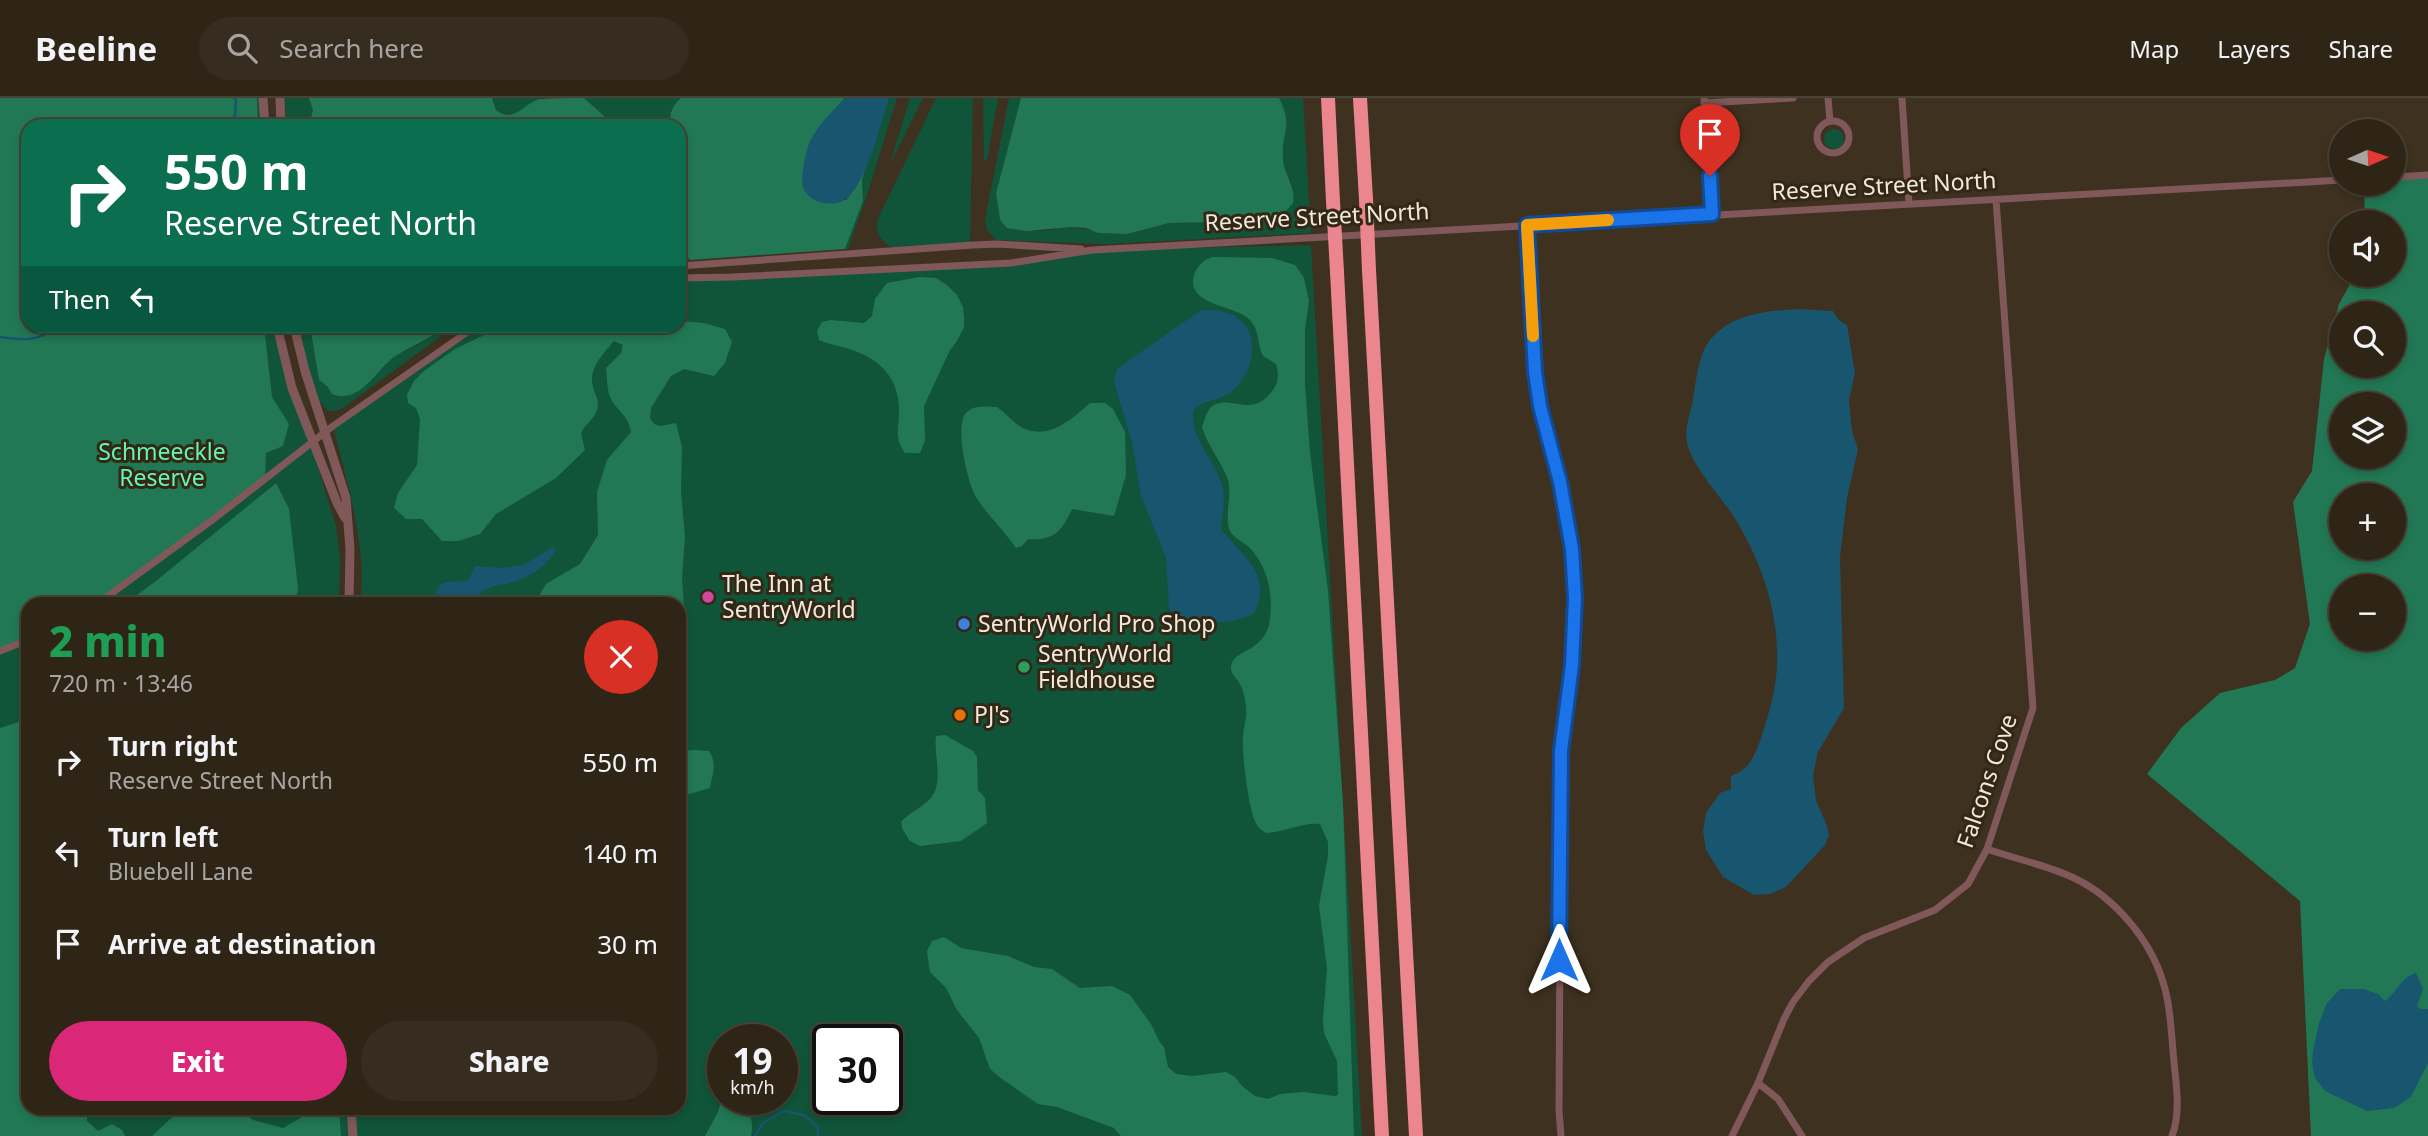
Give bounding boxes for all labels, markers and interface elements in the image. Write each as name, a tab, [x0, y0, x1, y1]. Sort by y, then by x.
search box	[199, 17, 689, 80]
text: Beeline	[35, 26, 157, 71]
icon: search	[223, 29, 261, 67]
text: Search here	[279, 30, 424, 66]
text: Map	[2129, 32, 2179, 65]
text: Layers	[2217, 32, 2291, 65]
text: Share	[2329, 32, 2393, 65]
pin	[1680, 104, 1740, 176]
icon: arrive	[1691, 115, 1729, 153]
north arrow	[2329, 119, 2406, 196]
map controls	[2329, 119, 2406, 651]
text: 550 m	[164, 138, 309, 204]
icon: right	[49, 147, 140, 238]
street label: Reserve Street North	[1771, 163, 1997, 207]
street label: Reserve Street North	[1204, 194, 1430, 238]
text: Reserve Street North	[164, 201, 477, 244]
button: sound	[2329, 210, 2406, 287]
icon: left	[124, 280, 162, 318]
text: Then	[49, 281, 110, 317]
button: search	[2329, 301, 2406, 378]
button: layers	[2329, 392, 2406, 469]
park label: Schmeeckle Reserve	[98, 435, 226, 493]
button: +	[2329, 483, 2406, 560]
place label: The Inn at SentryWorld	[722, 567, 856, 625]
button: −	[2329, 574, 2406, 651]
marker: The Inn at SentryWorld	[700, 589, 716, 605]
place label: SentryWorld Pro Shop	[978, 607, 1216, 639]
text: 2 min	[49, 612, 166, 669]
marker: SentryWorld Pro Shop	[956, 616, 972, 632]
button: close	[584, 620, 658, 694]
place label: SentryWorld Fieldhouse	[1038, 637, 1172, 695]
marker: SentryWorld Fieldhouse	[1016, 659, 1032, 675]
text: 720 m · 13:46	[49, 667, 193, 699]
place label: PJ's	[974, 698, 1010, 730]
marker: PJ's	[952, 707, 968, 723]
street label: Falcons Cove	[1948, 709, 2024, 852]
text: Turn right	[108, 728, 238, 764]
icon: right	[49, 743, 87, 781]
text: 550 m	[582, 744, 658, 780]
text: Reserve Street North	[108, 764, 333, 796]
text: Turn left	[108, 819, 219, 855]
icon: left	[49, 834, 87, 872]
text: 140 m	[582, 835, 658, 871]
text: Bluebell Lane	[108, 855, 253, 887]
position arrow	[1522, 923, 1596, 997]
icon: arrive	[49, 925, 87, 963]
text: Arrive at destination	[108, 926, 377, 962]
text: 30 m	[597, 926, 658, 962]
button: Exit	[49, 1021, 347, 1101]
button: Share	[361, 1021, 658, 1101]
speed limit sign: 30	[812, 1024, 903, 1115]
text: 19	[732, 1037, 773, 1084]
text: km/h	[730, 1075, 775, 1099]

